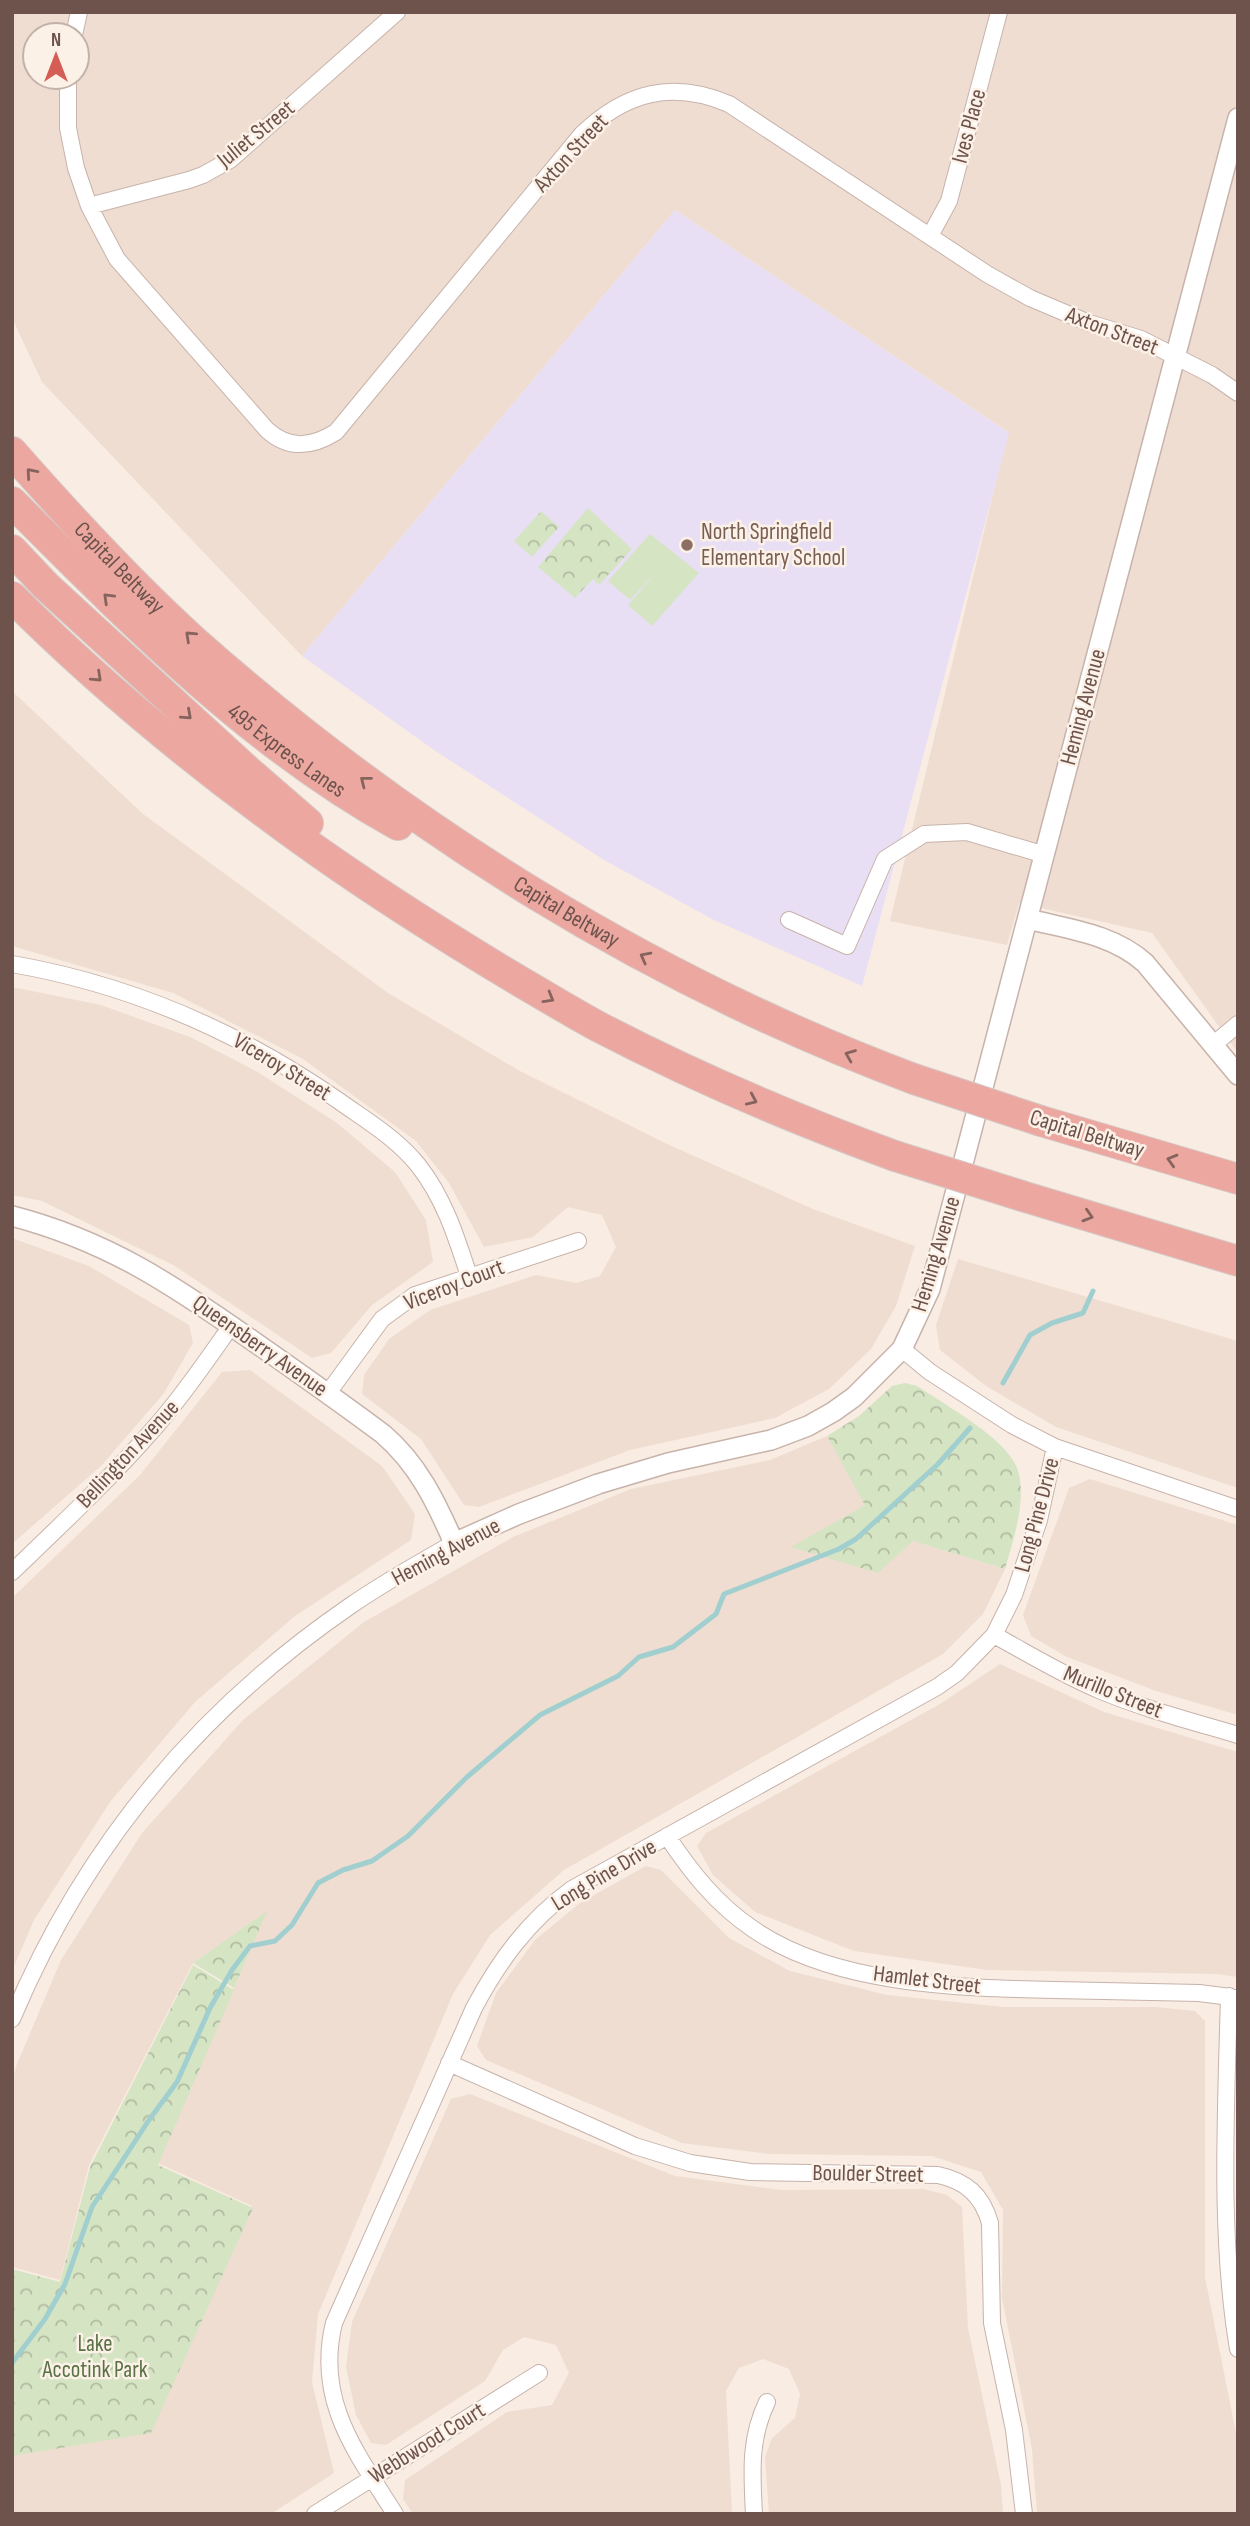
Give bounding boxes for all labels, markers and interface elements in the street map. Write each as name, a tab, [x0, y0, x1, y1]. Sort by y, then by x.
north arrow	[21, 21, 91, 91]
text: N	[51, 29, 61, 52]
street label: Ives Place	[946, 86, 992, 166]
street label: Juliet Street	[211, 94, 300, 174]
street label: Axton Street	[527, 108, 614, 199]
street label: Axton Street	[1061, 300, 1162, 361]
one-way arrow	[27, 469, 39, 482]
street label: Capital Beltway	[68, 516, 171, 620]
place label: North Springfield Elementary School	[701, 518, 845, 572]
marker: North Springfield Elementary School	[679, 537, 695, 553]
one-way arrow	[103, 593, 116, 606]
one-way arrow	[185, 632, 198, 644]
street label: Heming Avenue	[1054, 646, 1112, 768]
one-way arrow	[89, 669, 102, 682]
street label: 495 Express Lanes	[222, 698, 351, 804]
one-way arrow	[179, 707, 192, 719]
one-way arrow	[361, 776, 373, 789]
street label: Capital Beltway	[508, 870, 624, 954]
one-way arrow	[640, 952, 652, 965]
one-way arrow	[541, 990, 554, 1003]
street label: Viceroy Street	[228, 1027, 336, 1107]
one-way arrow	[845, 1049, 857, 1063]
one-way arrow	[745, 1092, 757, 1106]
street label: Capital Beltway	[1026, 1103, 1148, 1165]
one-way arrow	[1167, 1154, 1179, 1169]
street label: Heming Avenue	[905, 1193, 967, 1315]
one-way arrow	[1081, 1207, 1093, 1222]
street label: Viceroy Court	[400, 1253, 508, 1317]
street label: Queensberry Avenue	[187, 1289, 333, 1403]
street label: Bellington Avenue	[71, 1394, 185, 1514]
street label: Long Pine Drive	[1008, 1455, 1066, 1575]
street label: Heming Avenue	[387, 1512, 505, 1592]
street label: Murillo Street	[1059, 1659, 1167, 1725]
street label: Long Pine Drive	[546, 1833, 662, 1917]
street label: Hamlet Street	[872, 1960, 982, 2000]
street label: Boulder Street	[812, 2159, 924, 2189]
park label: Lake Accotink Park	[41, 2330, 148, 2384]
street label: Webbwood Court	[364, 2396, 490, 2490]

